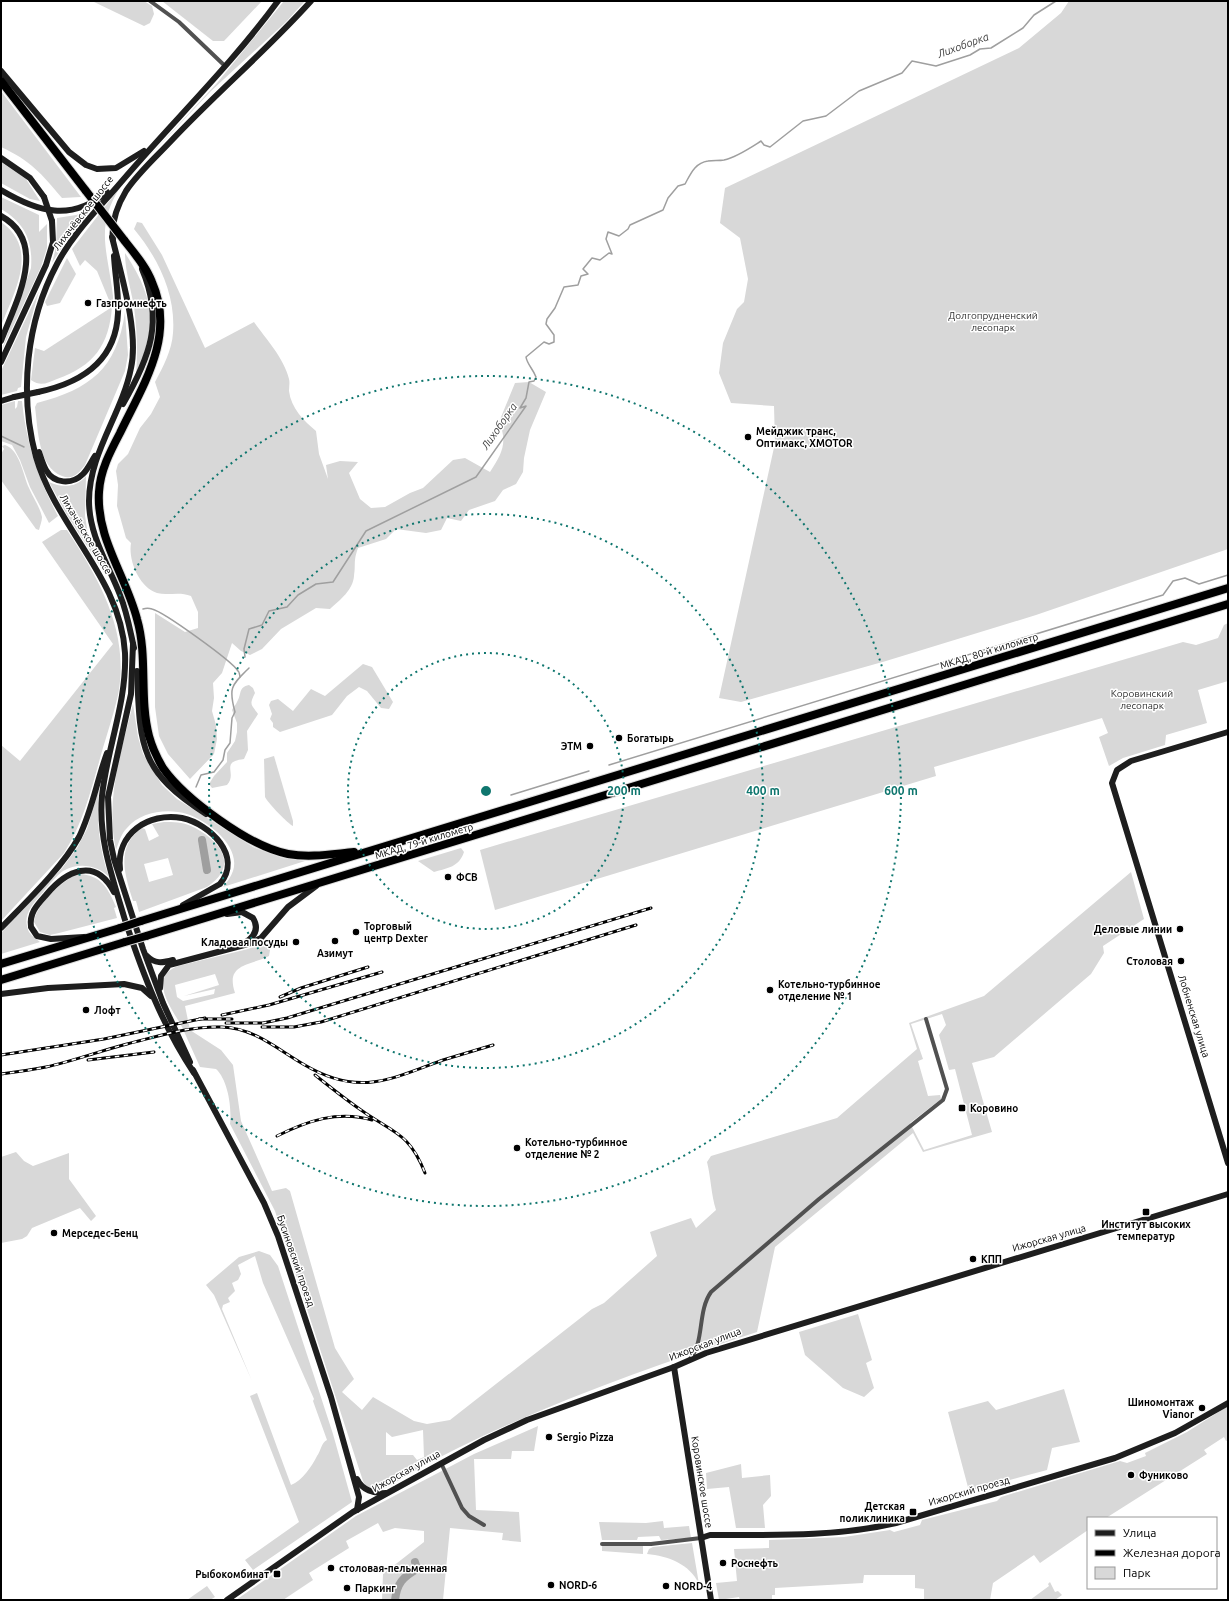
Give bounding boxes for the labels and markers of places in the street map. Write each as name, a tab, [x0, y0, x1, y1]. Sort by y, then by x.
marker: Газпромнефть	[83, 298, 93, 308]
place label: Газпромнефть	[96, 298, 167, 309]
place label: Мейджик транс, Оптимакс, XMOTOR	[756, 426, 853, 449]
marker: Мейджик транс, Оптимакс, XMOTOR	[743, 432, 753, 442]
marker: Богатырь	[614, 733, 624, 743]
place label: Богатырь	[627, 733, 674, 744]
place label: ЭТМ	[561, 741, 582, 752]
marker: ЭТМ	[585, 741, 595, 751]
centre of rings	[479, 784, 493, 798]
marker: ФСВ	[443, 872, 453, 882]
place label: ФСВ	[456, 872, 478, 883]
place label: Торговый центр Dexter	[364, 921, 429, 944]
place label: Деловые линии	[1094, 924, 1172, 935]
marker: Деловые линии	[1175, 924, 1185, 934]
marker: Торговый центр Dexter	[351, 927, 361, 937]
marker: Азимут	[330, 936, 340, 946]
place label: Кладовая посуды	[201, 937, 288, 948]
marker: Кладовая посуды	[291, 937, 301, 947]
place label: Азимут	[317, 948, 353, 959]
place label: Столовая	[1126, 956, 1173, 967]
marker: Столовая	[1176, 956, 1186, 966]
place label: Котельно-турбинное отделение № 1	[778, 979, 881, 1002]
marker: Котельно-турбинное отделение № 1	[765, 985, 775, 995]
marker: Лофт	[81, 1005, 91, 1015]
place label: Лофт	[94, 1005, 121, 1016]
marker: Коровино	[957, 1103, 967, 1113]
place label: Коровино	[970, 1103, 1018, 1114]
place label: Котельно-турбинное отделение № 2	[525, 1137, 628, 1160]
marker: Котельно-турбинное отделение № 2	[512, 1143, 522, 1153]
marker: Институт высоких температур	[1141, 1207, 1151, 1217]
place label: Институт высоких температур	[1101, 1219, 1191, 1242]
marker: Мерседес-Бенц	[49, 1228, 59, 1238]
place label: Мерседес-Бенц	[62, 1228, 138, 1239]
marker: КПП	[968, 1254, 978, 1264]
place label: КПП	[981, 1254, 1002, 1265]
place label: Шиномонтаж Vianor	[1128, 1397, 1195, 1420]
marker: Шиномонтаж Vianor	[1197, 1403, 1207, 1413]
marker: Sergio Pizza	[544, 1432, 554, 1442]
place label: Sergio Pizza	[557, 1432, 614, 1443]
marker: Фуниково	[1126, 1470, 1136, 1480]
place label: Фуниково	[1139, 1470, 1188, 1481]
place label: Детская поликлиника	[840, 1501, 905, 1524]
marker: Детская поликлиника	[908, 1507, 918, 1517]
marker: Роснефть	[718, 1558, 728, 1568]
place label: Роснефть	[731, 1558, 779, 1569]
marker: столовая-пельменная	[326, 1563, 336, 1573]
place label: столовая-пельменная	[339, 1563, 447, 1574]
place label: Рыбокомбинат	[195, 1569, 269, 1580]
marker: Рыбокомбинат	[272, 1569, 282, 1579]
marker: NORD-6	[546, 1580, 556, 1590]
place label: NORD-6	[559, 1580, 598, 1591]
marker: NORD-4	[661, 1581, 671, 1591]
place label: NORD-4	[674, 1581, 713, 1592]
marker: Паркинг	[342, 1583, 352, 1593]
place label: Паркинг	[355, 1583, 396, 1594]

